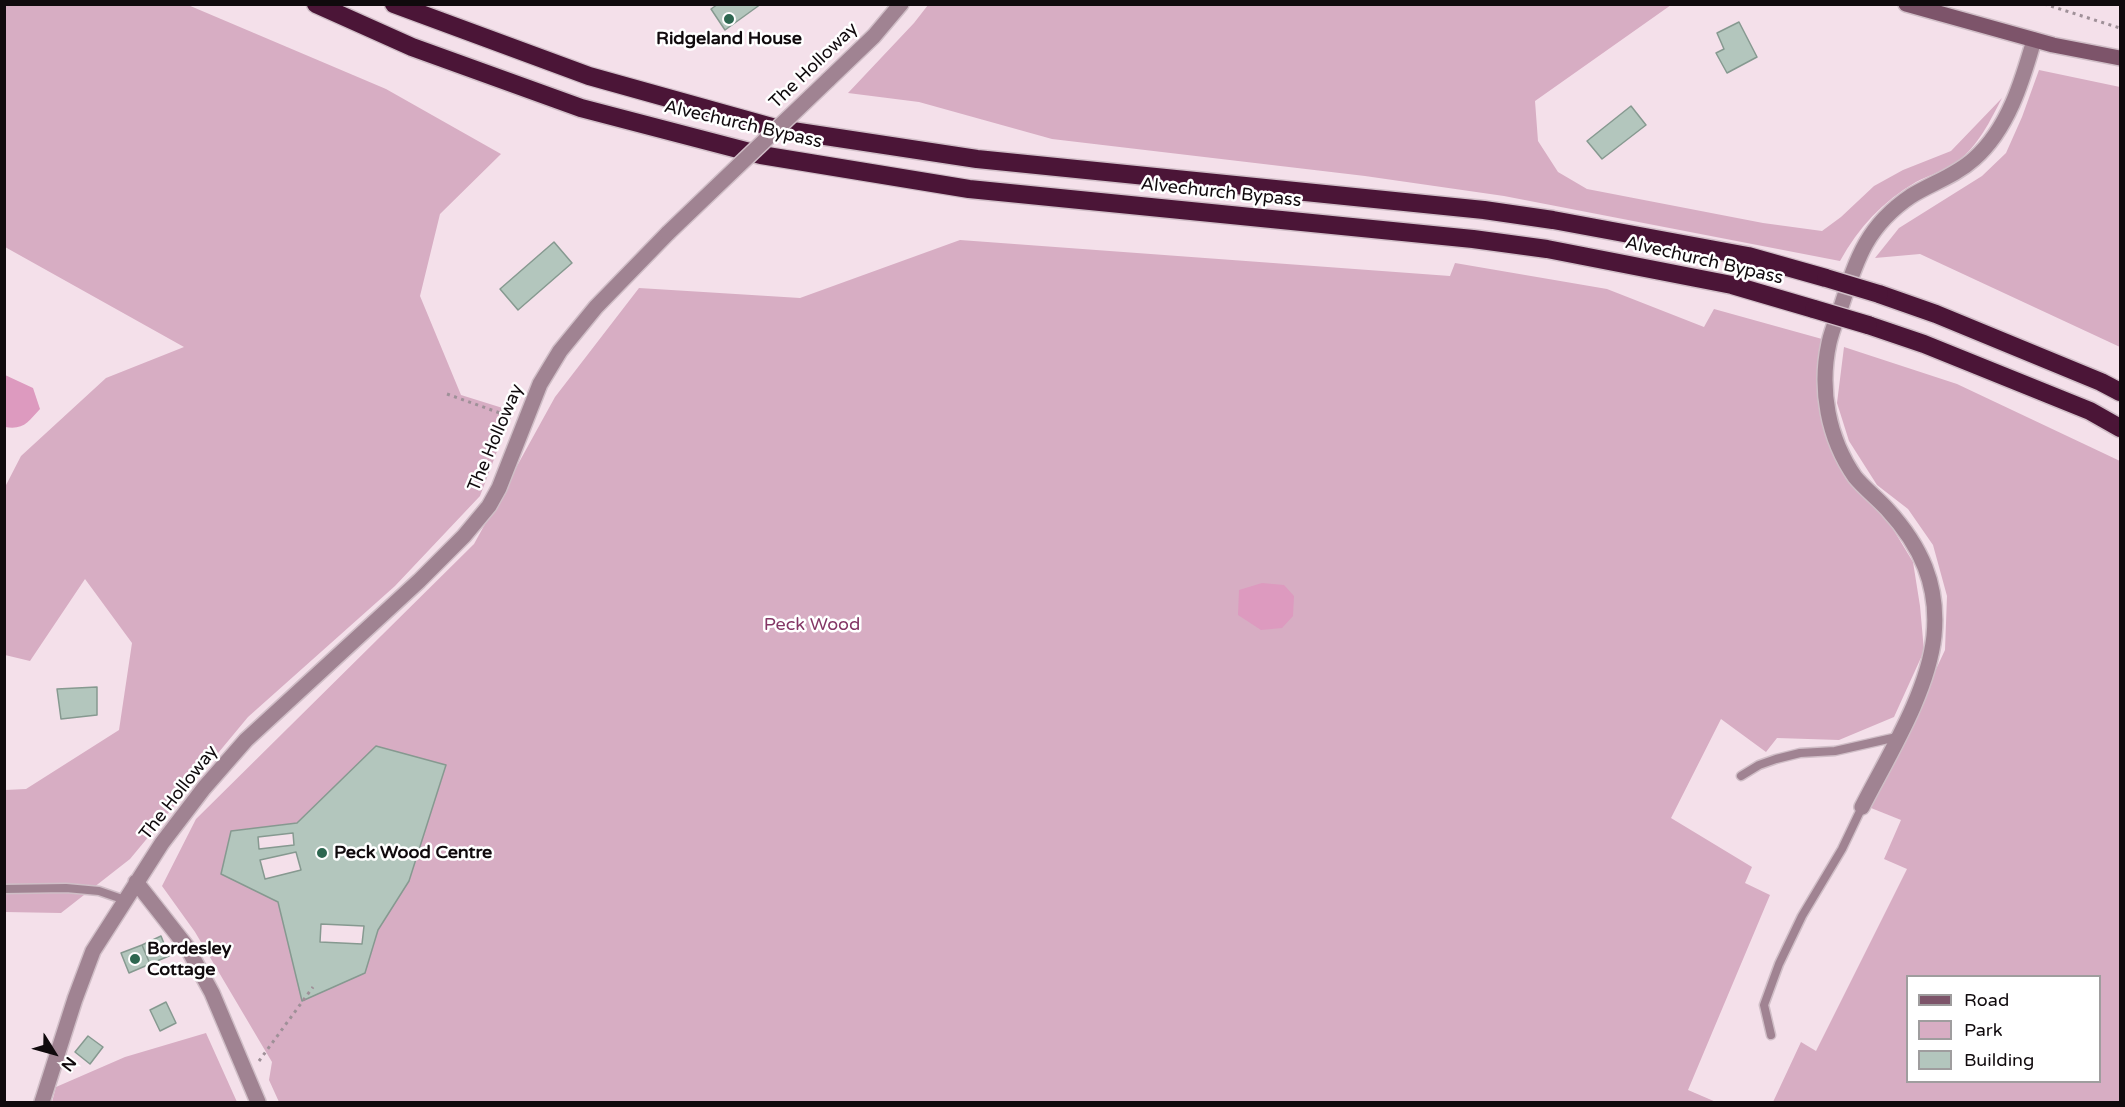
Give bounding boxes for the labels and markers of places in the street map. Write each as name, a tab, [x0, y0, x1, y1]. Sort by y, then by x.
marker: Ridgeland House	[722, 12, 736, 26]
place label: Ridgeland House	[656, 28, 802, 50]
place label: Peck Wood Centre	[334, 842, 492, 864]
marker: Peck Wood Centre	[315, 846, 329, 860]
place label: Bordesley Cottage	[147, 938, 231, 980]
marker: Bordesley Cottage	[128, 952, 142, 966]

